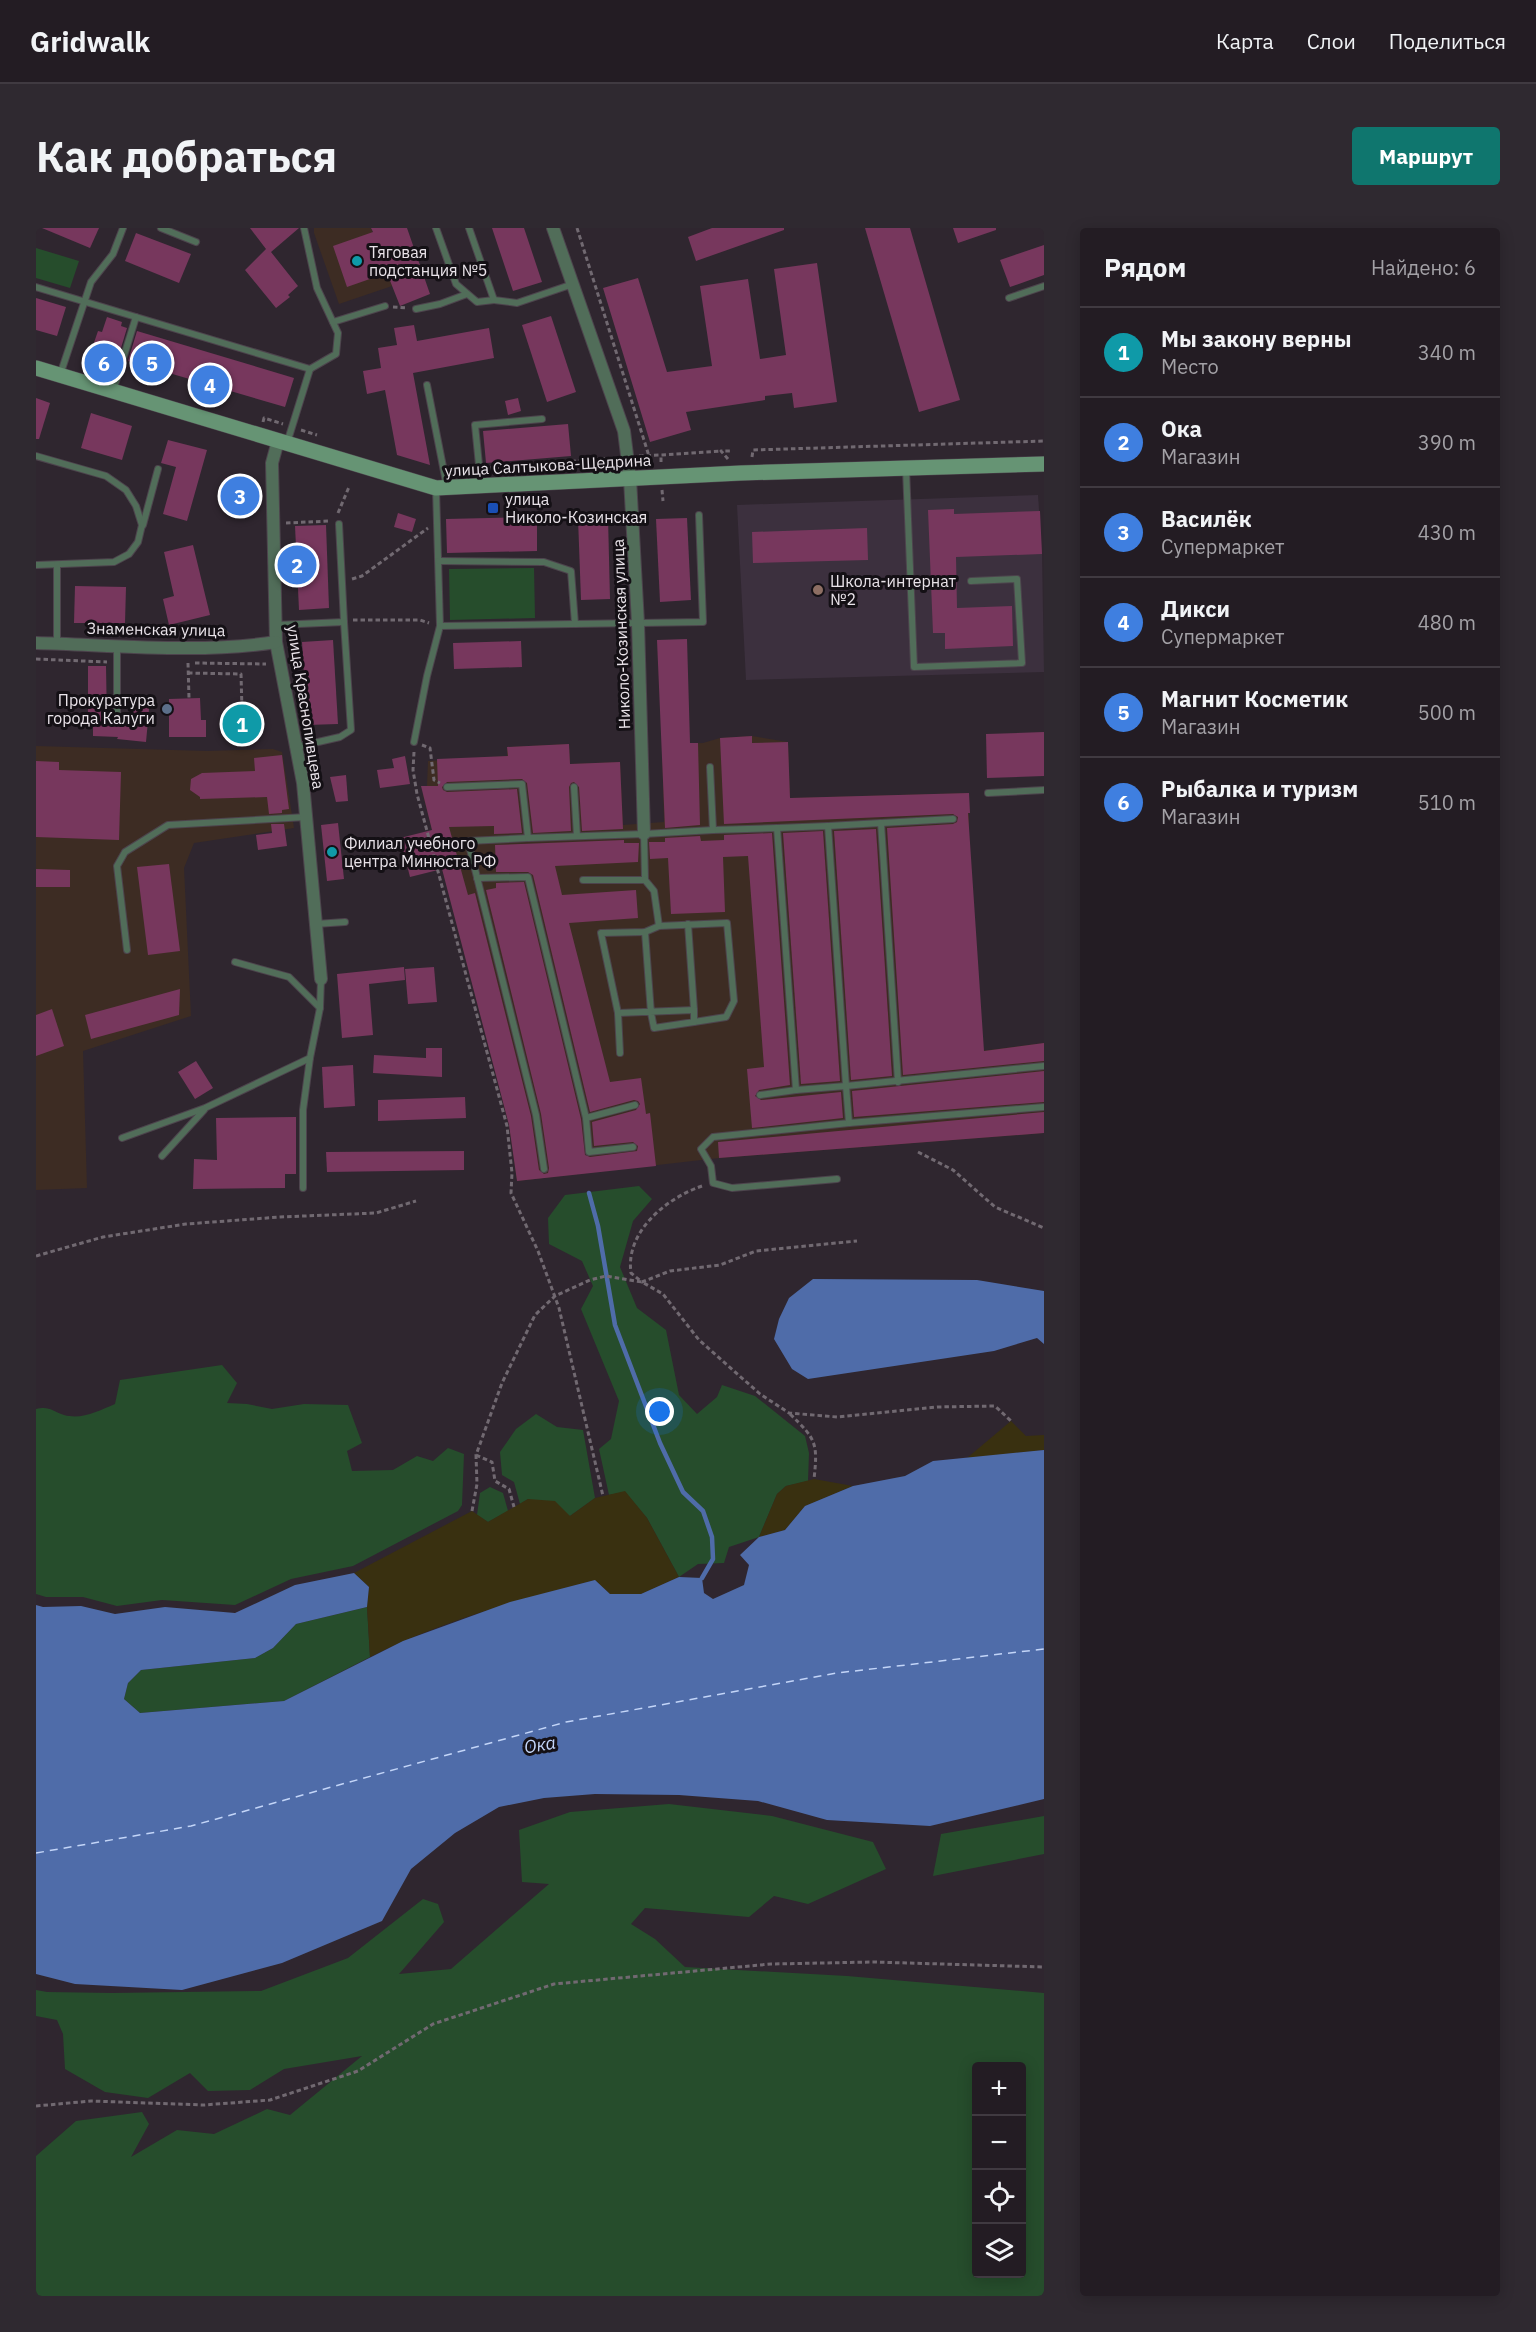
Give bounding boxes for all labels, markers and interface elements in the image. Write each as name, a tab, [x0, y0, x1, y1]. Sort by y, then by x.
text: Gridwalk	[30, 23, 150, 60]
text: Карта	[1216, 27, 1274, 55]
text: Слои	[1307, 27, 1356, 55]
text: Поделиться	[1389, 27, 1506, 55]
button: Маршрут	[1352, 127, 1500, 185]
text: Как добраться	[36, 129, 337, 184]
place label: Тяговая подстанция №5	[369, 242, 487, 280]
text: Рядом	[1104, 250, 1186, 284]
marker: Тяговая подстанция №5	[350, 254, 364, 268]
text: Найдено: 6	[1371, 254, 1476, 281]
text: Мы закону верны	[1161, 324, 1351, 353]
text: 1	[1118, 339, 1130, 366]
text: 340 m	[1418, 339, 1476, 366]
pin: 6	[84, 340, 124, 386]
pin: 5	[132, 340, 172, 386]
text: Место	[1161, 353, 1219, 380]
pin: 4	[190, 362, 230, 408]
text: Ока	[1161, 414, 1202, 443]
text: 2	[1118, 429, 1130, 456]
text: 390 m	[1418, 429, 1476, 456]
text: Магазин	[1161, 443, 1241, 470]
street label: улица Салтыкова-Щедрина	[444, 450, 652, 480]
pin: 3	[220, 474, 260, 518]
place label: улица Николо-Козинская	[505, 489, 647, 527]
marker: улица Николо-Козинская	[486, 501, 500, 515]
text: Василёк	[1161, 504, 1252, 533]
text: 3	[1118, 519, 1130, 546]
text: 430 m	[1418, 519, 1476, 546]
text: Супермаркет	[1161, 533, 1284, 560]
street label: Николо-Козинская улица	[608, 538, 634, 730]
pin: 2	[278, 542, 316, 588]
place label: Школа-интернат №2	[830, 571, 956, 609]
marker: Школа-интернат №2	[811, 583, 825, 597]
text: Дикси	[1161, 594, 1230, 623]
text: 4	[1118, 609, 1130, 636]
text: 480 m	[1418, 609, 1476, 636]
street label: Знаменская улица	[87, 618, 226, 640]
street label: улица Краснопивцева	[283, 623, 329, 791]
text: Супермаркет	[1161, 623, 1284, 650]
text: Магнит Косметик	[1161, 684, 1348, 713]
place label: Прокуратура города Калуги	[47, 690, 155, 728]
text: 5	[1118, 699, 1130, 726]
text: 500 m	[1418, 699, 1476, 726]
marker: Прокуратура города Калуги	[160, 702, 174, 716]
pin: 1	[222, 702, 262, 746]
text: Магазин	[1161, 713, 1241, 740]
text: Рыбалка и туризм	[1161, 774, 1358, 803]
text: 6	[1118, 789, 1130, 816]
text: 510 m	[1418, 789, 1476, 816]
text: Магазин	[1161, 803, 1241, 830]
place label: Филиал учебного центра Минюста РФ	[344, 833, 496, 871]
marker: Филиал учебного центра Минюста РФ	[325, 845, 339, 859]
your location	[645, 1397, 674, 1426]
water label: Ока	[522, 1731, 557, 1758]
map controls	[972, 2062, 1026, 2278]
button: +	[972, 2062, 1026, 2116]
button: −	[972, 2116, 1026, 2170]
button: locate	[972, 2170, 1026, 2224]
button: layers	[972, 2224, 1026, 2278]

